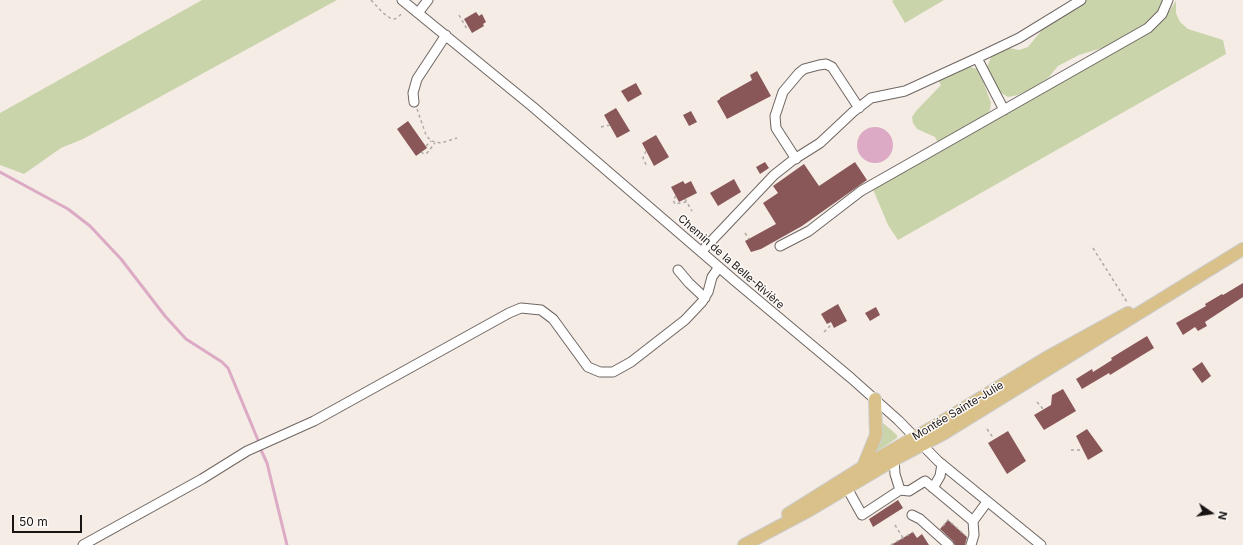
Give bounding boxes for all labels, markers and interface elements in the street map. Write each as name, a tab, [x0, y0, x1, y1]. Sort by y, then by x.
street label: Chemin de la Belle-Rivière	[675, 212, 787, 312]
street label: Montée Sainte-Julie	[910, 379, 1006, 443]
north arrow	[1191, 493, 1231, 533]
scale bar	[14, 507, 84, 533]
text: N	[1215, 510, 1230, 521]
text: 50 m	[19, 514, 48, 529]

